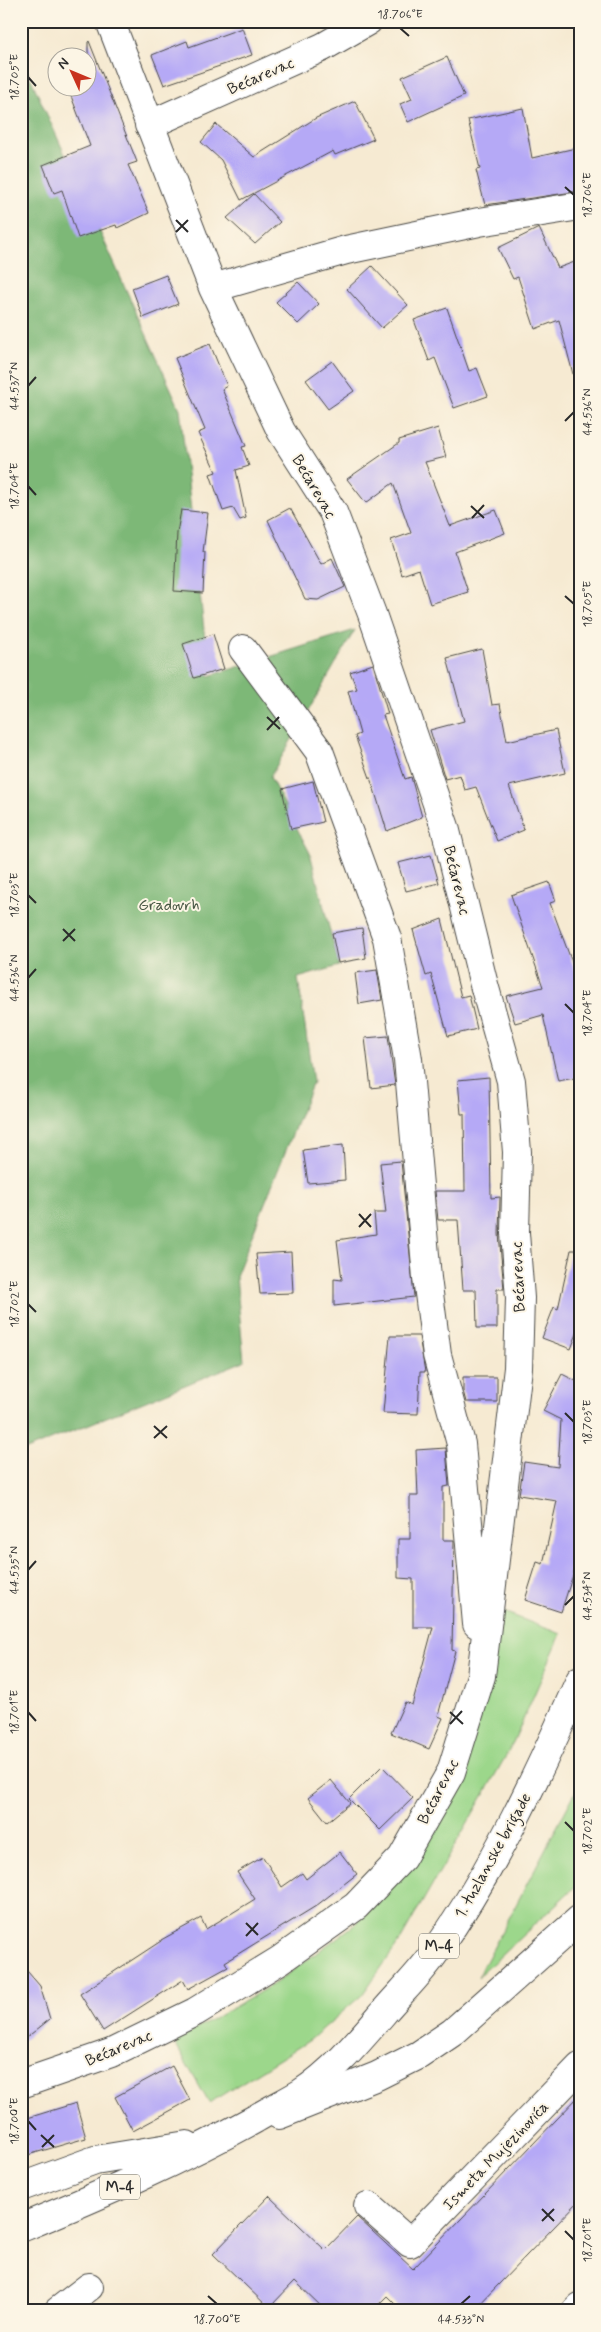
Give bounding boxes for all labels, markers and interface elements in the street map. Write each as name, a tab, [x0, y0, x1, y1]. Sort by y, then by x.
text: 18.706°E	[377, 7, 423, 23]
north arrow	[48, 48, 98, 98]
street label: Bećarevac	[224, 52, 297, 100]
text: 18.705°E	[7, 54, 23, 100]
text: N	[54, 54, 73, 73]
text: 18.706°E	[580, 172, 596, 218]
text: 44.537°N	[7, 362, 23, 410]
text: 44.536°N	[580, 388, 596, 436]
street label: Bećarevac	[287, 451, 341, 522]
text: 18.704°E	[7, 462, 23, 510]
text: 18.705°E	[580, 581, 596, 627]
street label: Bećarevac	[438, 844, 475, 917]
text: 18.703°E	[7, 873, 23, 917]
park label: Gradovrh	[138, 895, 200, 916]
text: 44.536°N	[7, 954, 23, 1002]
text: 18.704°E	[580, 989, 596, 1037]
street label: Bećarevac	[506, 1241, 531, 1313]
text: 18.702°E	[7, 1280, 23, 1328]
text: 18.703°E	[580, 1400, 596, 1444]
text: 44.535°N	[7, 1546, 23, 1594]
text: 44.534°N	[580, 1572, 596, 1620]
text: 18.701°E	[7, 1690, 23, 1734]
street label: Bećarevac	[413, 1755, 464, 1828]
street label: 1. tuzlanske brigade	[450, 1789, 537, 1923]
text: 18.702°E	[580, 1807, 596, 1855]
road number: M-4	[419, 1934, 459, 1958]
street label: Bećarevac	[82, 2025, 155, 2072]
text: 18.700°E	[7, 2097, 23, 2145]
street label: Ismeta Mujezinovića	[439, 2097, 554, 2215]
road number: M-4	[100, 2174, 140, 2200]
text: 18.701°E	[580, 2218, 596, 2262]
text: 18.700°E	[193, 2312, 241, 2328]
text: 44.533°N	[438, 2312, 484, 2328]

